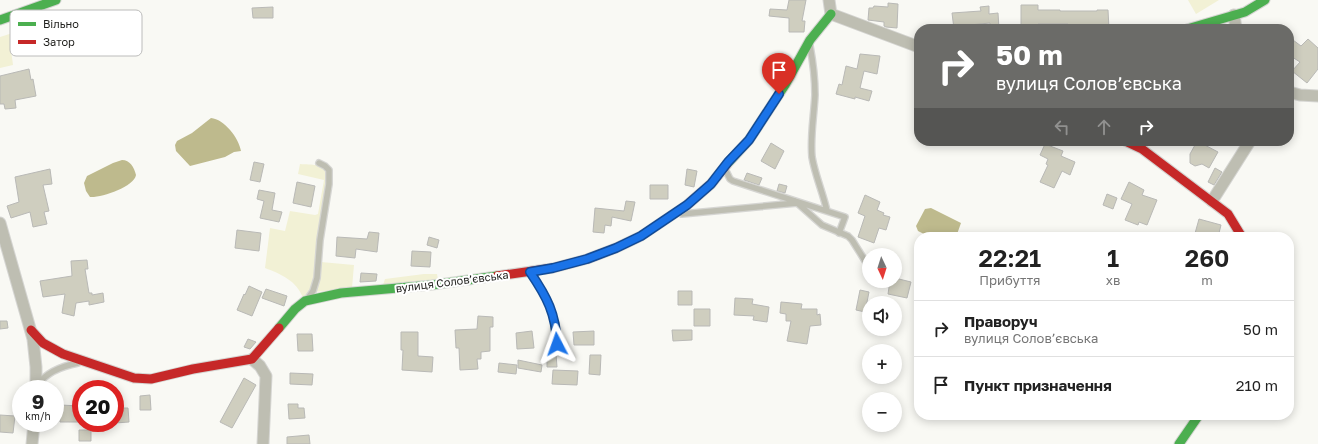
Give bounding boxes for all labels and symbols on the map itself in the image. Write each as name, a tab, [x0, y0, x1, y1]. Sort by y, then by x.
legend	[10, 10, 142, 56]
text: Вільно	[43, 17, 79, 30]
text: Затор	[43, 35, 75, 48]
pin	[762, 53, 796, 94]
north arrow	[862, 248, 902, 288]
street label: вулиця Соловʼєвська	[395, 268, 509, 294]
position arrow	[536, 323, 578, 365]
speed limit sign: 20	[72, 380, 124, 432]

